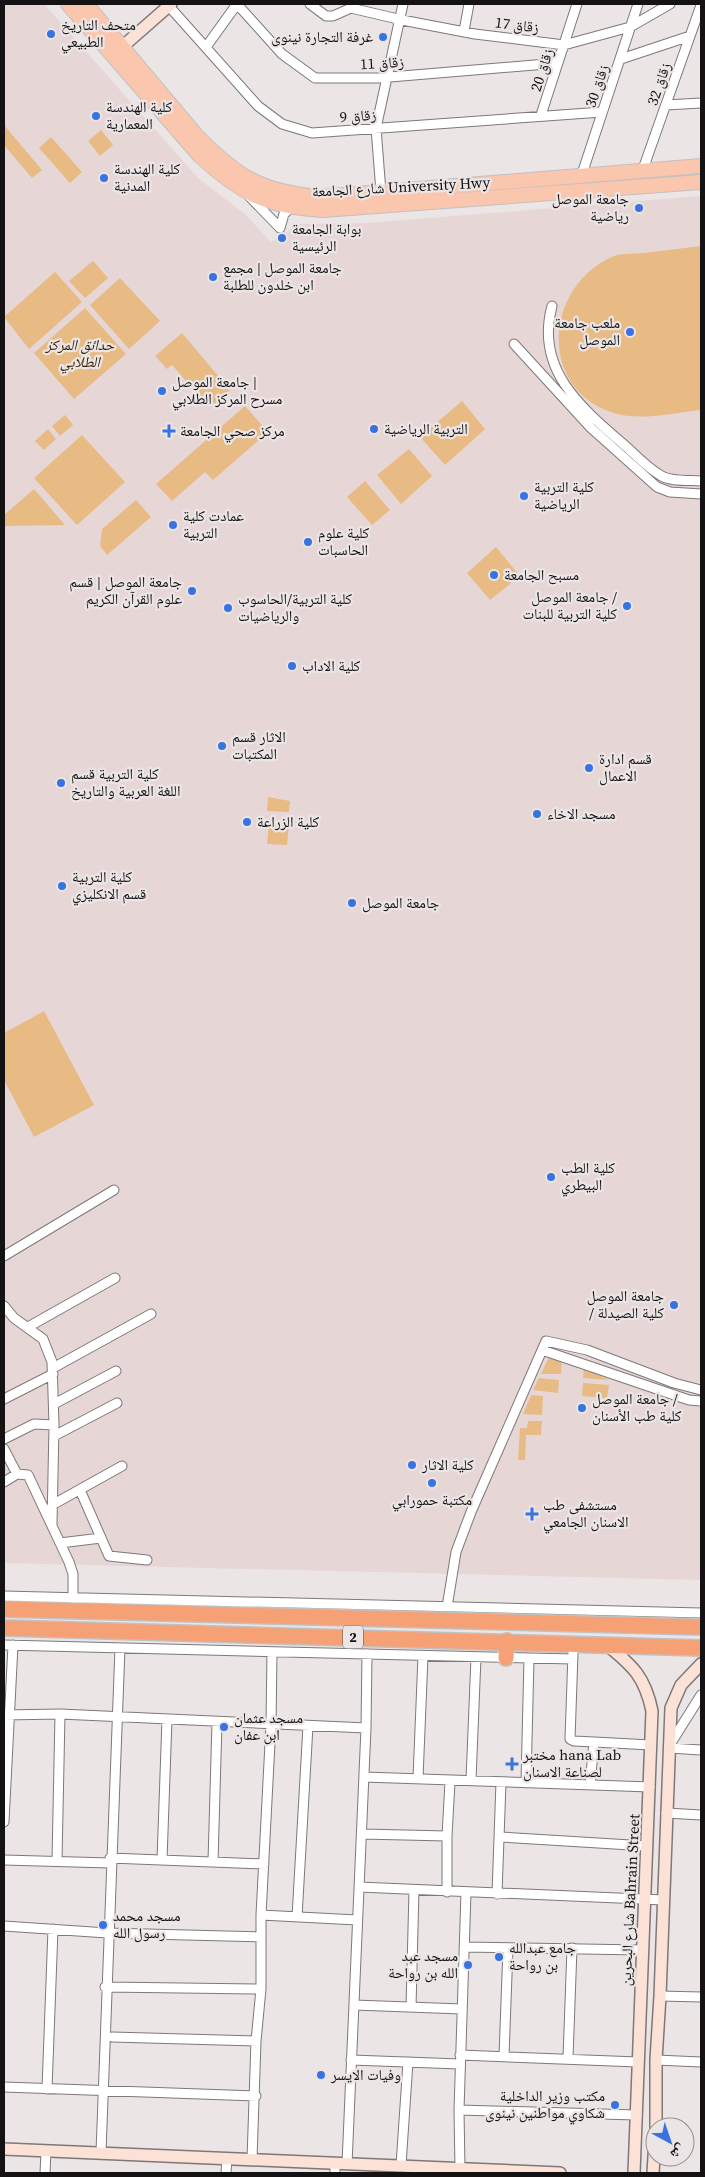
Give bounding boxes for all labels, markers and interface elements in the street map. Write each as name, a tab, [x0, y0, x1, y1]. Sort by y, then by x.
street label: زقاق 17	[494, 11, 540, 38]
place label: متحف التاريخ الطبيعي	[61, 14, 136, 54]
place label: غرفة التجارة نينوى	[271, 26, 373, 47]
marker: متحف التاريخ الطبيعي	[45, 28, 57, 40]
marker: غرفة التجارة نينوى	[377, 31, 389, 43]
street label: زقاق 20	[525, 45, 558, 94]
street label: زقاق 11	[359, 51, 405, 74]
street label: زقاق 32	[641, 59, 676, 108]
street label: زقاق 30	[579, 61, 614, 110]
place label: كلية الهندسة المعمارية	[106, 96, 172, 134]
street label: زقاق 9	[339, 104, 377, 127]
marker: كلية الهندسة المعمارية	[90, 110, 102, 122]
place label: كلية الهندسة المدنية	[114, 158, 180, 196]
street label: شارع الجامعة University Hwy	[311, 171, 491, 202]
marker: كلية الهندسة المدنية	[98, 172, 110, 184]
place label: جامعة الموصل رياضية	[552, 188, 629, 226]
marker: جامعة الموصل رياضية	[633, 202, 645, 214]
place label: بوابة الجامعة الرئيسية	[292, 218, 361, 256]
marker: بوابة الجامعة الرئيسية	[276, 232, 288, 244]
place label: جامعة الموصل | مجمع ابن خلدون للطلبة	[223, 257, 342, 295]
marker: جامعة الموصل | مجمع ابن خلدون للطلبة	[207, 271, 219, 283]
place label: ملعب جامعة الموصل	[554, 312, 620, 350]
marker: ملعب جامعة الموصل	[624, 326, 636, 338]
park label: حدائق المركز الطلابي	[45, 334, 115, 374]
place label: جامعة الموصل | مسرح المركز الطلابي	[172, 371, 283, 411]
marker: جامعة الموصل | مسرح المركز الطلابي	[156, 385, 168, 397]
place label: التربية الرياضية	[384, 418, 468, 439]
place label: مركز صحي الجامعة	[180, 420, 285, 443]
marker: التربية الرياضية	[368, 423, 380, 435]
marker: مركز صحي الجامعة	[162, 424, 176, 438]
place label: كلية التربية الرياضية	[534, 476, 594, 514]
marker: كلية التربية الرياضية	[518, 490, 530, 502]
place label: عمادت كلية التربية	[183, 505, 244, 543]
marker: عمادت كلية التربية	[167, 519, 179, 531]
place label: كلية علوم الحاسبات	[318, 522, 369, 560]
marker: كلية علوم الحاسبات	[302, 536, 314, 548]
place label: مسبح الجامعة	[504, 564, 579, 585]
marker: مسبح الجامعة	[488, 569, 500, 581]
place label: جامعة الموصل | قسم علوم القرآن الكريم	[69, 571, 182, 609]
marker: جامعة الموصل | قسم علوم القرآن الكريم	[186, 585, 198, 597]
place label: جامعة الموصل / كلية التربية للبنات	[522, 586, 617, 624]
place label: كلية التربية/الحاسوب والرياضيات	[238, 588, 352, 626]
marker: جامعة الموصل / كلية التربية للبنات	[621, 600, 633, 612]
marker: كلية التربية/الحاسوب والرياضيات	[222, 602, 234, 614]
place label: كلية الاداب	[302, 655, 360, 676]
marker: كلية الاداب	[286, 660, 298, 672]
place label: الاثار قسم المكتبات	[232, 726, 286, 764]
marker: الاثار قسم المكتبات	[216, 740, 228, 752]
place label: قسم ادارة الاعمال	[599, 748, 652, 786]
marker: قسم ادارة الاعمال	[583, 762, 595, 774]
place label: كلية التربية قسم اللغة العربية والتاريخ	[71, 763, 181, 801]
marker: كلية التربية قسم اللغة العربية والتاريخ	[55, 777, 67, 789]
place label: مسجد الاخاء	[547, 803, 616, 824]
marker: مسجد الاخاء	[531, 808, 543, 820]
place label: كلية الزراعة	[257, 811, 319, 832]
marker: كلية الزراعة	[241, 816, 253, 828]
place label: كلية التربية قسم الانكليزي	[72, 866, 146, 906]
marker: كلية التربية قسم الانكليزي	[56, 880, 68, 892]
place label: جامعة الموصل	[362, 892, 440, 913]
marker: جامعة الموصل	[346, 897, 358, 909]
place label: كلية الطب البيطري	[561, 1157, 615, 1197]
marker: كلية الطب البيطري	[545, 1171, 557, 1183]
place label: جامعة الموصل / كلية الصيدلة	[587, 1285, 664, 1323]
marker: جامعة الموصل / كلية الصيدلة	[668, 1299, 680, 1311]
place label: جامعة الموصل / كلية طب الأسنان	[592, 1388, 681, 1426]
marker: جامعة الموصل / كلية طب الأسنان	[576, 1402, 588, 1414]
place label: كلية الاثار	[421, 1454, 474, 1475]
marker: كلية الاثار	[406, 1459, 418, 1471]
marker: مكتبة حمورابي	[426, 1477, 438, 1489]
place label: مكتبة حمورابي	[392, 1489, 472, 1512]
place label: مستشفى طب الاسنان الجامعي	[543, 1494, 629, 1534]
marker: مستشفى طب الاسنان الجامعي	[525, 1507, 539, 1521]
road number: 2	[343, 1625, 363, 1648]
place label: مسجد عثمان ابن عفان	[234, 1707, 303, 1745]
marker: مسجد عثمان ابن عفان	[218, 1721, 230, 1733]
place label: مختبر hana Lab لصناعة الاسنان	[522, 1744, 621, 1782]
marker: مختبر hana Lab لصناعة الاسنان	[505, 1757, 519, 1771]
street label: شارع البحرين Bahrain Street	[615, 1813, 645, 1987]
place label: مسجد محمد رسول الله	[113, 1905, 181, 1943]
marker: مسجد محمد رسول الله	[97, 1919, 109, 1931]
place label: جامع عبدالله بن رواحة	[509, 1937, 577, 1975]
place label: مسجد عبد الله بن رواحة	[388, 1945, 458, 1983]
marker: جامع عبدالله بن رواحة	[493, 1951, 505, 1963]
marker: مسجد عبد الله بن رواحة	[462, 1959, 474, 1971]
place label: وفيات الايسر	[330, 2064, 401, 2085]
marker: وفيات الايسر	[315, 2069, 327, 2081]
place label: مكتب وزير الداخلية شكاوي مواطنين نينوى	[485, 2085, 605, 2125]
marker: مكتب وزير الداخلية شكاوي مواطنين نينوى	[609, 2099, 621, 2111]
north arrow	[645, 2117, 695, 2167]
text: ش	[666, 2140, 690, 2164]

